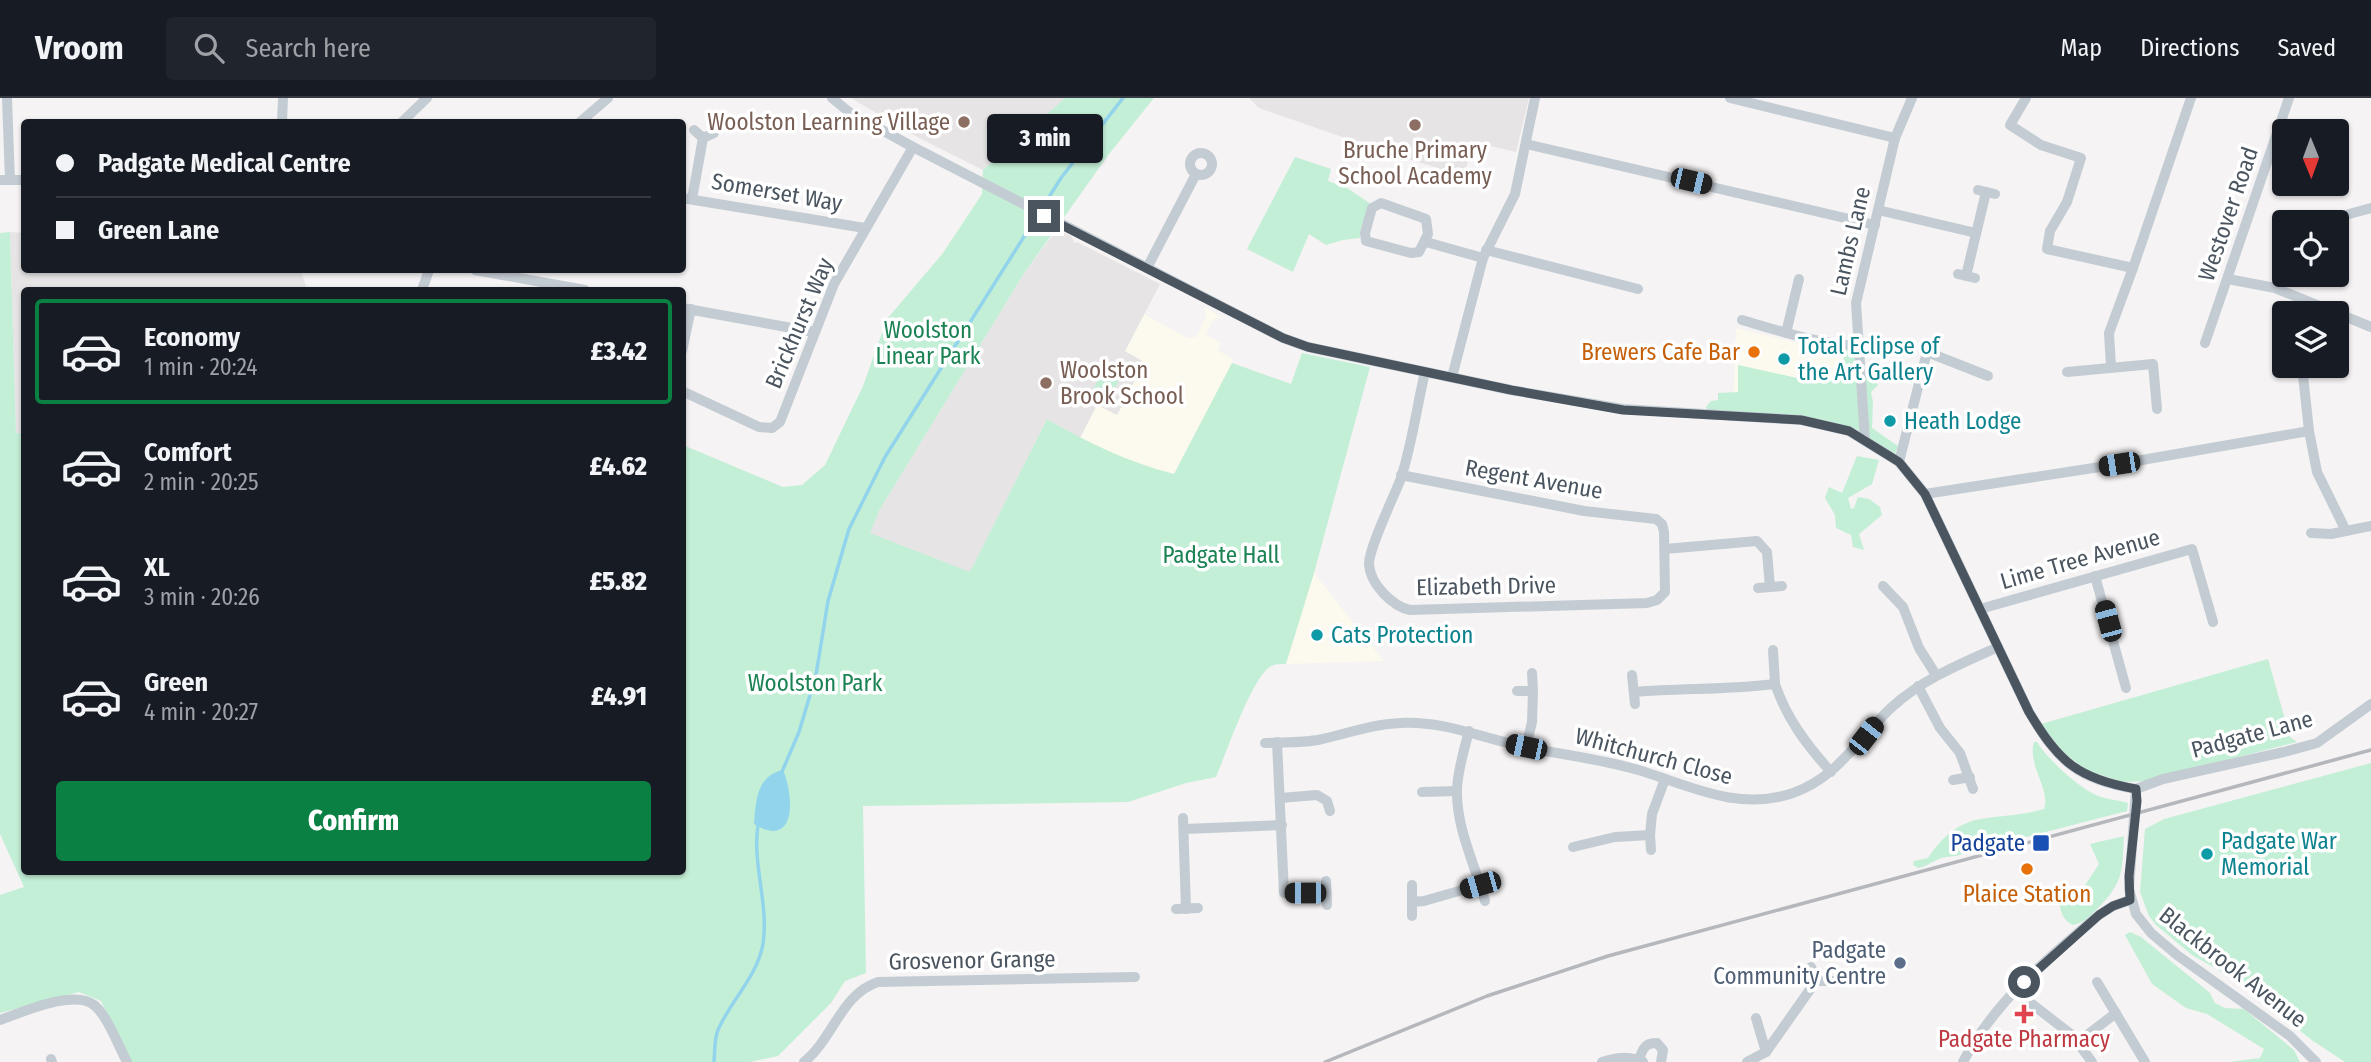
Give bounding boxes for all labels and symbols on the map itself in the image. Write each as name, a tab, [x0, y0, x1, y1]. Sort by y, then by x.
place label: Woolston Learning Village	[707, 108, 950, 136]
marker: Woolston Learning Village	[956, 114, 972, 130]
callout: 3 min	[986, 115, 1102, 164]
marker: Bruche Primary School Academy	[1407, 117, 1423, 133]
north arrow	[2272, 119, 2348, 196]
place label: Bruche Primary School Academy	[1338, 136, 1492, 190]
street label: Westover Road	[2192, 143, 2264, 285]
car	[1669, 166, 1714, 196]
street label: Somerset Way	[710, 167, 845, 217]
street label: Lambs Lane	[1824, 184, 1876, 298]
route end	[1028, 200, 1060, 232]
street label: Brickhurst Way	[759, 253, 839, 393]
park label: Woolston Linear Park	[876, 316, 981, 370]
place label: Total Eclipse of the Art Gallery	[1798, 332, 1941, 386]
place label: Brewers Cafe Bar	[1581, 338, 1740, 366]
marker: Brewers Cafe Bar	[1746, 344, 1762, 360]
marker: Total Eclipse of the Art Gallery	[1776, 351, 1792, 367]
place label: Woolston Brook School	[1060, 356, 1184, 410]
marker: Woolston Brook School	[1038, 375, 1054, 391]
place label: Heath Lodge	[1904, 407, 2021, 435]
marker: Heath Lodge	[1882, 413, 1898, 429]
car	[2097, 450, 2142, 478]
street label: Regent Avenue	[1463, 453, 1605, 505]
street label: Lime Tree Avenue	[1997, 523, 2163, 595]
park label: Padgate Hall	[1162, 541, 1280, 569]
street label: Elizabeth Drive	[1416, 571, 1556, 601]
car	[2093, 598, 2124, 644]
place label: Cats Protection	[1331, 621, 1473, 649]
marker: Cats Protection	[1309, 627, 1325, 643]
park label: Woolston Park	[748, 669, 883, 697]
street label: Padgate Lane	[2188, 704, 2316, 764]
car	[1845, 713, 1888, 759]
street label: Whitchurch Close	[1572, 722, 1736, 790]
car	[1504, 732, 1549, 762]
place label: Padgate War Memorial	[2221, 827, 2337, 881]
place label: Padgate	[1950, 829, 2025, 857]
marker: Padgate	[2031, 833, 2051, 853]
marker: Padgate War Memorial	[2199, 846, 2215, 862]
marker: Plaice Station	[2019, 861, 2035, 877]
car	[1457, 869, 1504, 901]
place label: Plaice Station	[1963, 880, 2091, 908]
car	[1285, 883, 1327, 904]
street label: Blackbrook Avenue	[2154, 901, 2312, 1033]
place label: Padgate Community Centre	[1713, 936, 1886, 990]
street label: Grosvenor Grange	[888, 945, 1056, 975]
marker: Padgate Community Centre	[1892, 955, 1908, 971]
route start	[2008, 966, 2040, 998]
marker: Padgate Pharmacy	[2016, 1006, 2032, 1022]
place label: Padgate Pharmacy	[1938, 1025, 2111, 1053]

